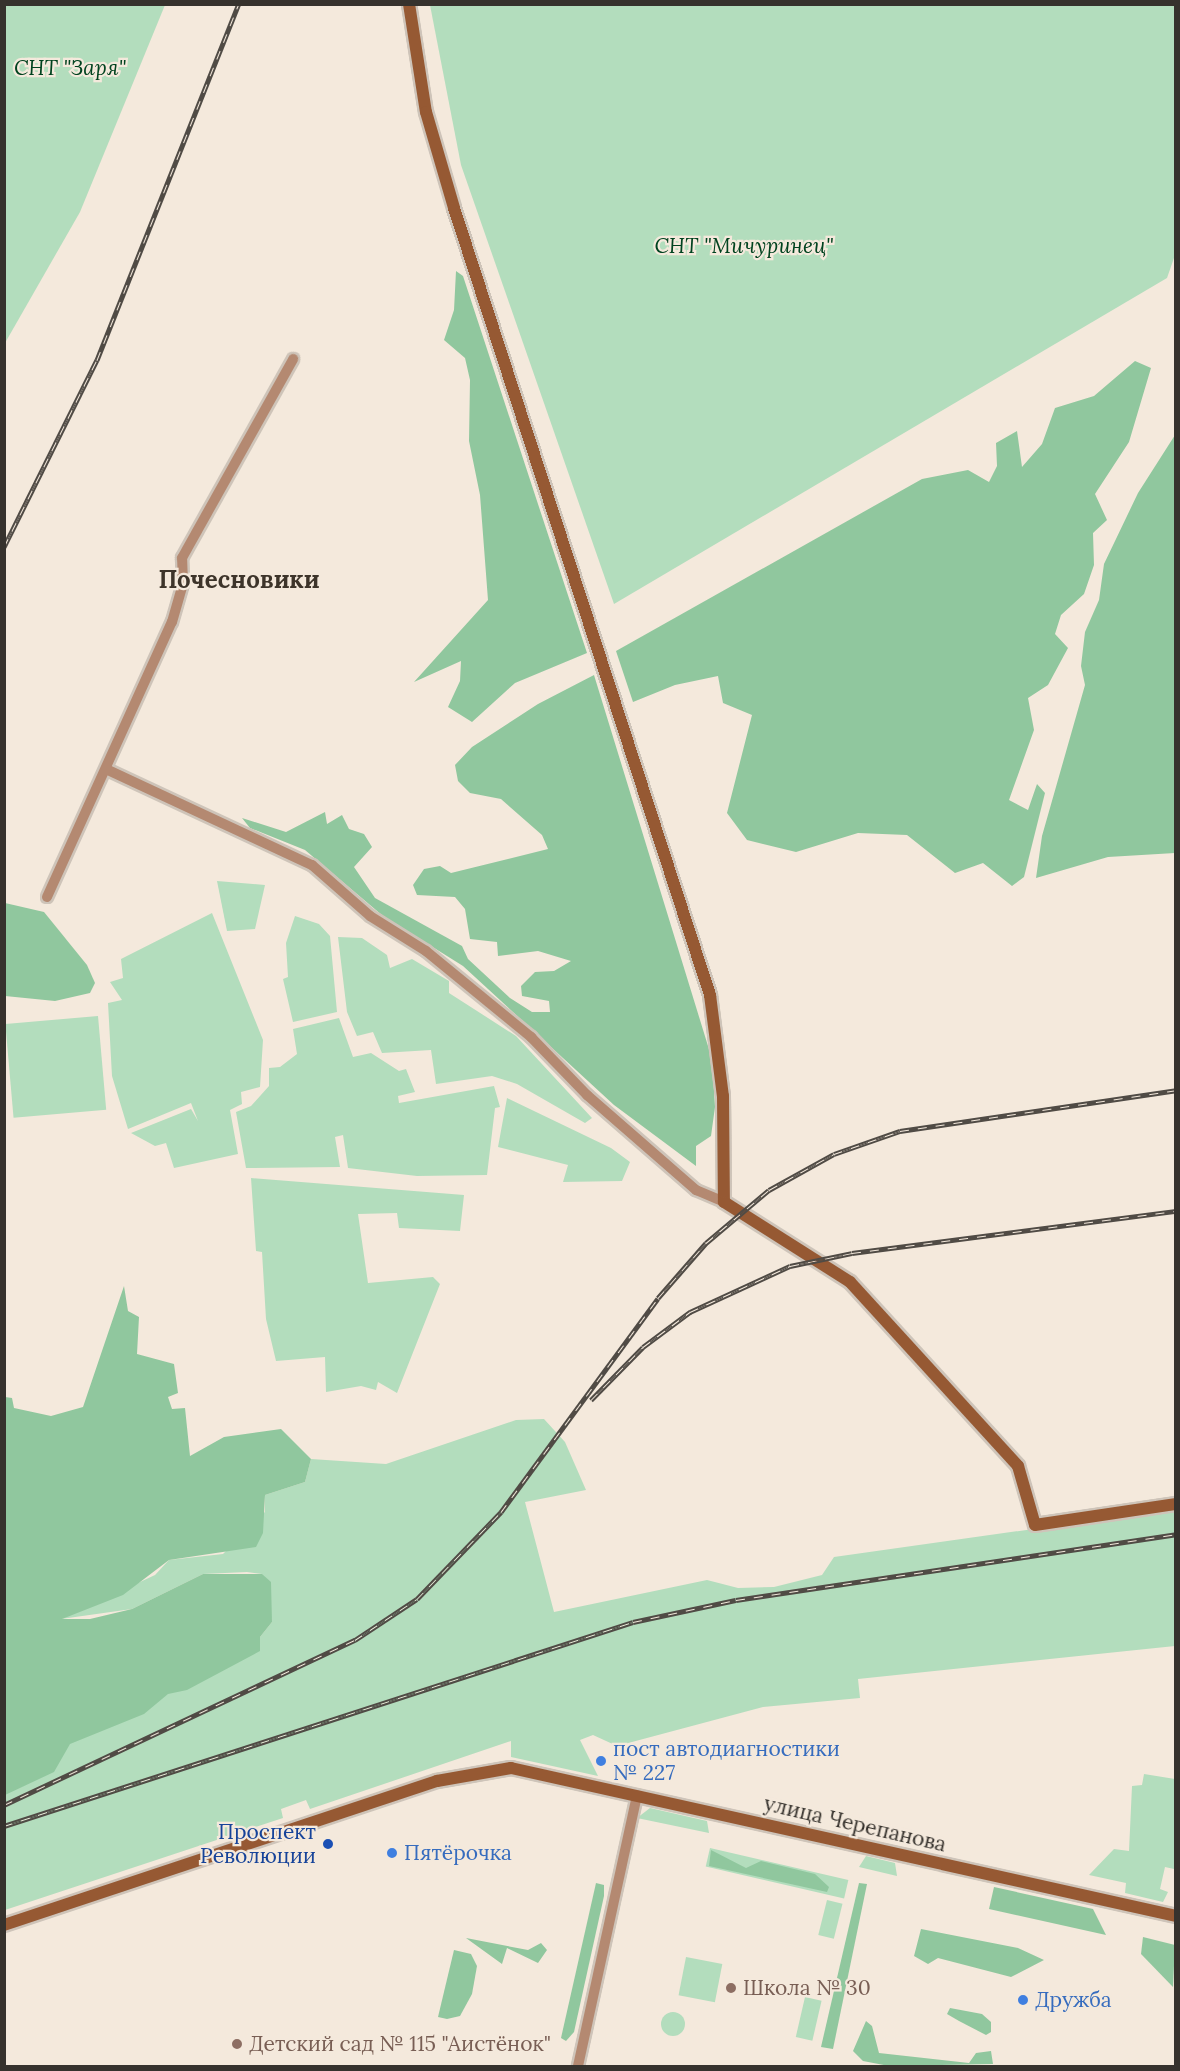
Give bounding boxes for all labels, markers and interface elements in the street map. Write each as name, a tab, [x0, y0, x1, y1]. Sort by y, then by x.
park label: СНТ "Заря"	[14, 55, 126, 81]
park label: СНТ "Мичуринец"	[654, 233, 834, 259]
district label: Почесновики	[159, 566, 319, 594]
place label: пост автодиагностики № 227	[613, 1736, 840, 1786]
marker: пост автодиагностики № 227	[594, 1754, 608, 1768]
street label: улица Черепанова	[761, 1791, 949, 1857]
place label: Проспект Революции	[200, 1819, 316, 1869]
marker: Проспект Революции	[321, 1837, 335, 1851]
place label: Пятёрочка	[404, 1840, 512, 1866]
marker: Пятёрочка	[385, 1846, 399, 1860]
place label: Школа № 30	[743, 1975, 871, 2001]
marker: Школа № 30	[724, 1981, 738, 1995]
place label: Дружба	[1035, 1987, 1112, 2013]
marker: Дружба	[1016, 1993, 1030, 2007]
place label: Детский сад № 115 "Аистёнок"	[249, 2031, 551, 2057]
marker: Детский сад № 115 "Аистёнок"	[230, 2037, 244, 2051]

